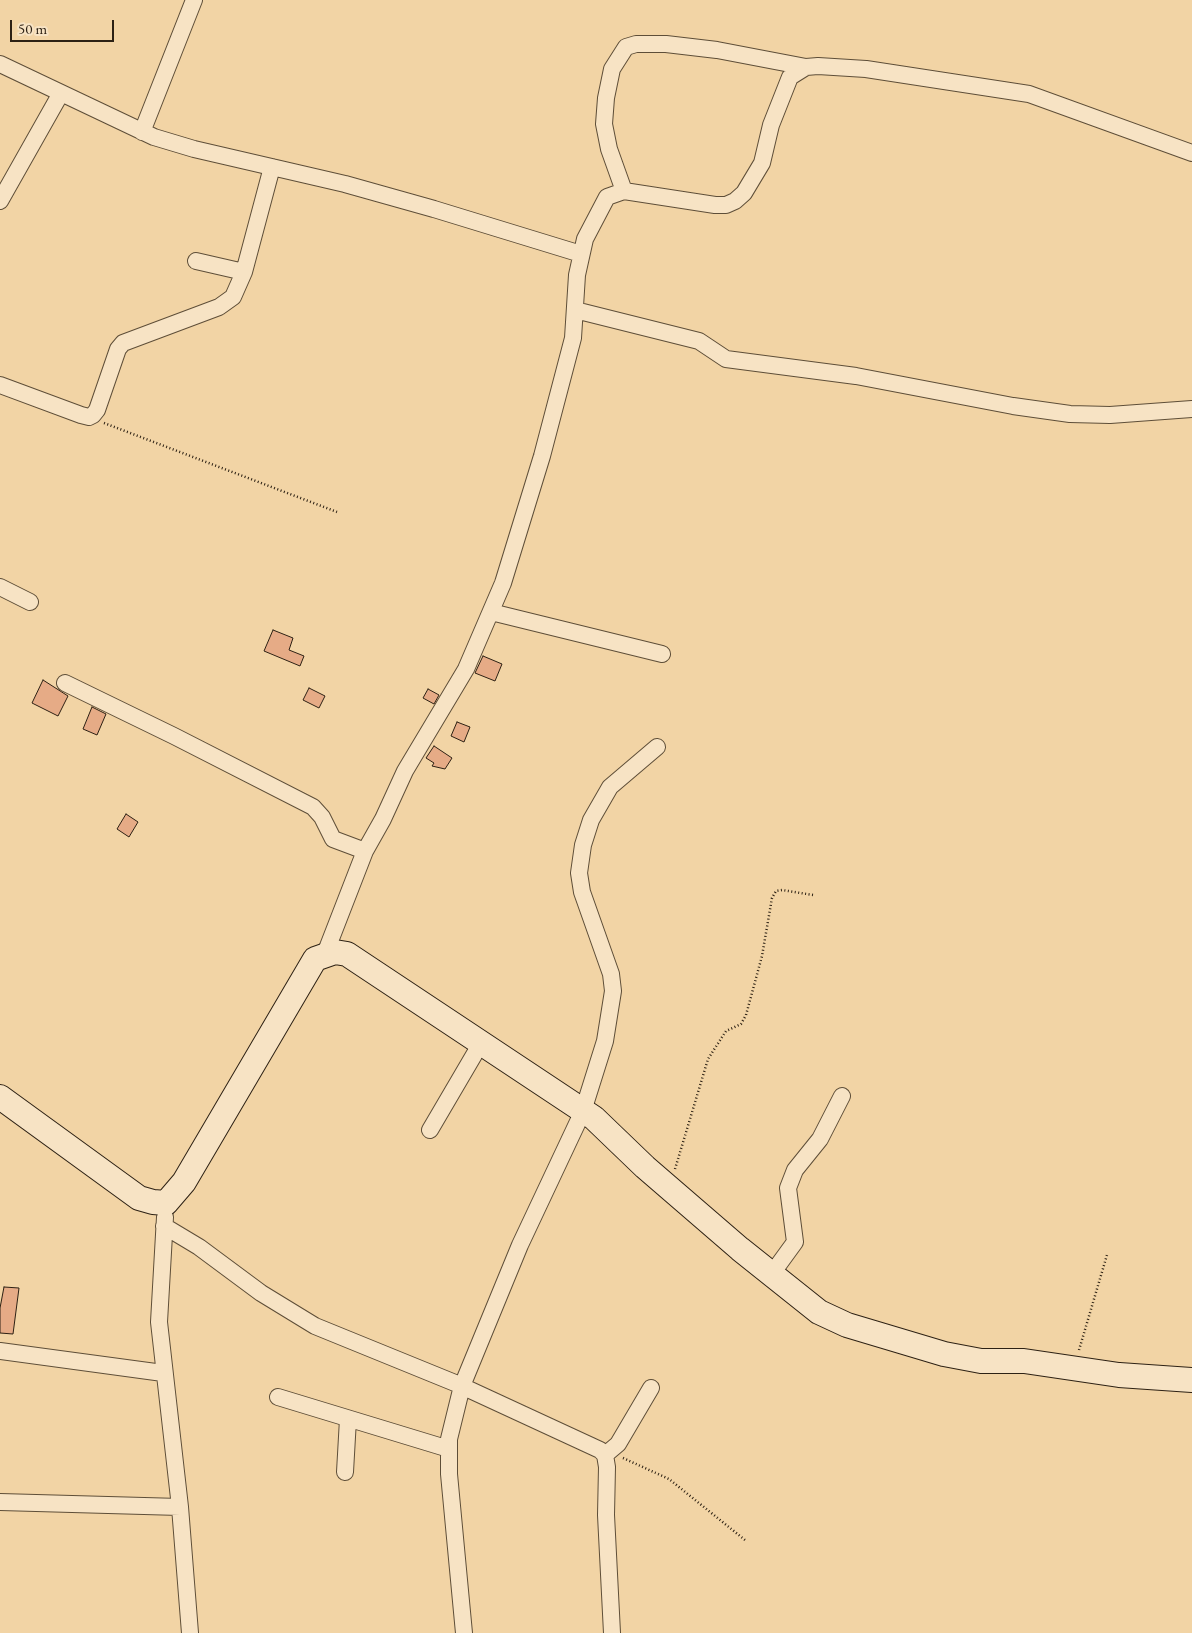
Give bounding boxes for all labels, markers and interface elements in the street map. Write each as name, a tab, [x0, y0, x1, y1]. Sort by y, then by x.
scale bar	[12, 10, 116, 42]
text: 50 m	[18, 19, 47, 38]

